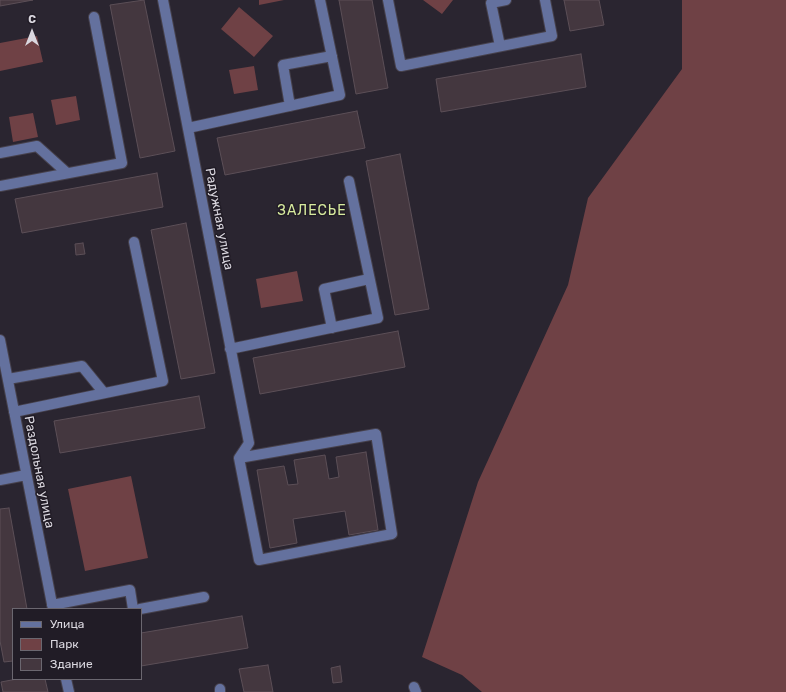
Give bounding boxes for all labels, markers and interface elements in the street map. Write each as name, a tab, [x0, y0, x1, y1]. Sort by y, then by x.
north arrow	[12, 12, 52, 52]
text: С	[28, 13, 36, 26]
street label: Радужная улица	[201, 167, 237, 271]
district label: ЗАЛЕСЬЕ	[277, 203, 347, 219]
street label: Раздольная улица	[20, 414, 58, 530]
legend	[12, 608, 142, 680]
text: Улица	[50, 617, 84, 631]
text: Парк	[50, 637, 79, 651]
text: Здание	[50, 657, 93, 671]

